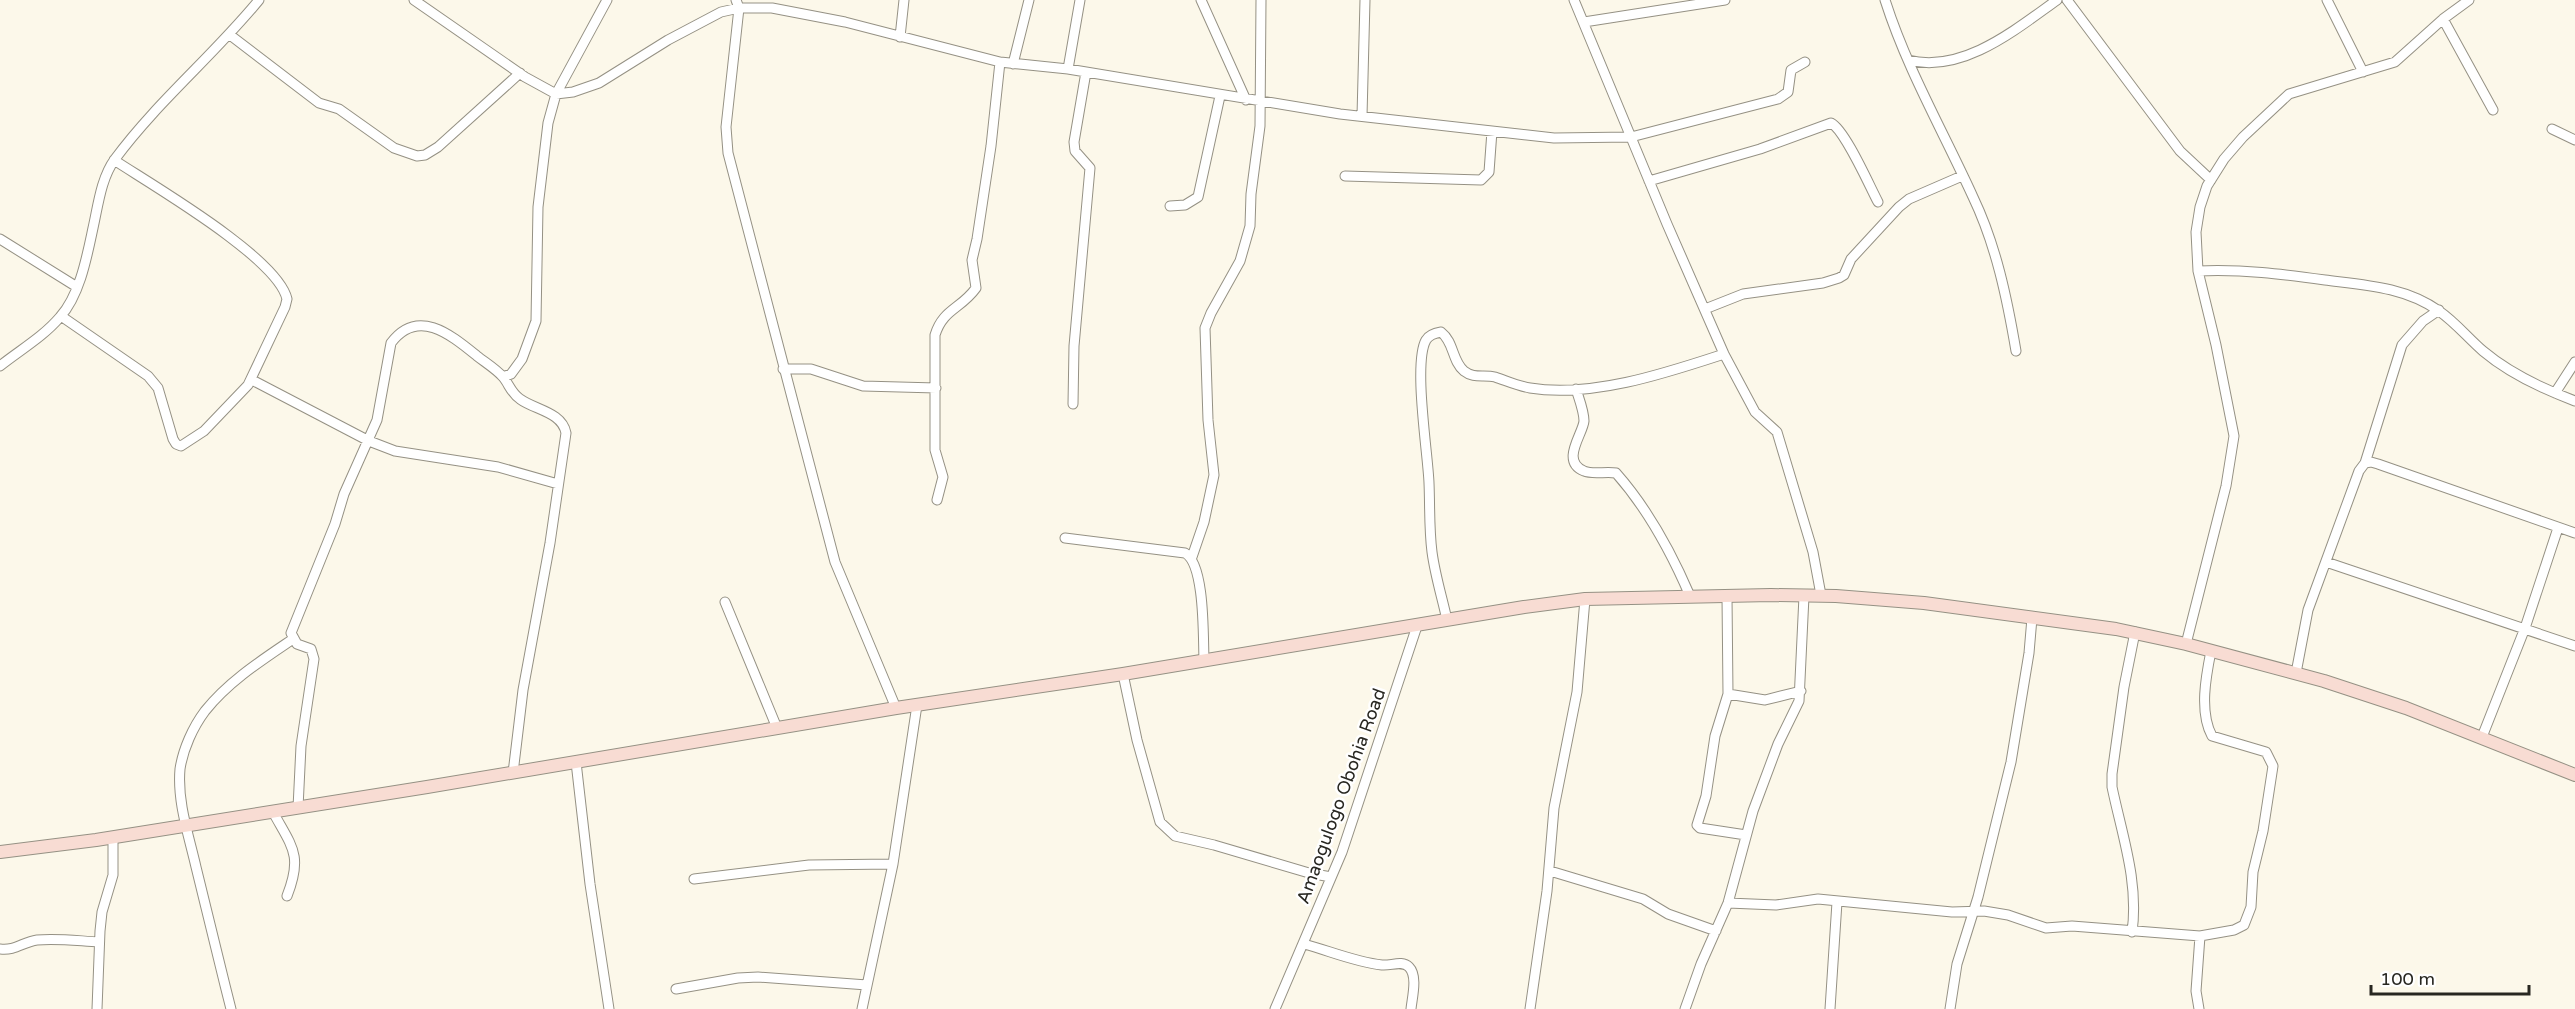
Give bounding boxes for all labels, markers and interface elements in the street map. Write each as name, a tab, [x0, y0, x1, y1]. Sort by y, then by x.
street label: Amaogulogo Obohia Road	[1292, 685, 1390, 907]
scale bar	[2371, 958, 2528, 996]
text: 100 m	[2380, 968, 2435, 990]

